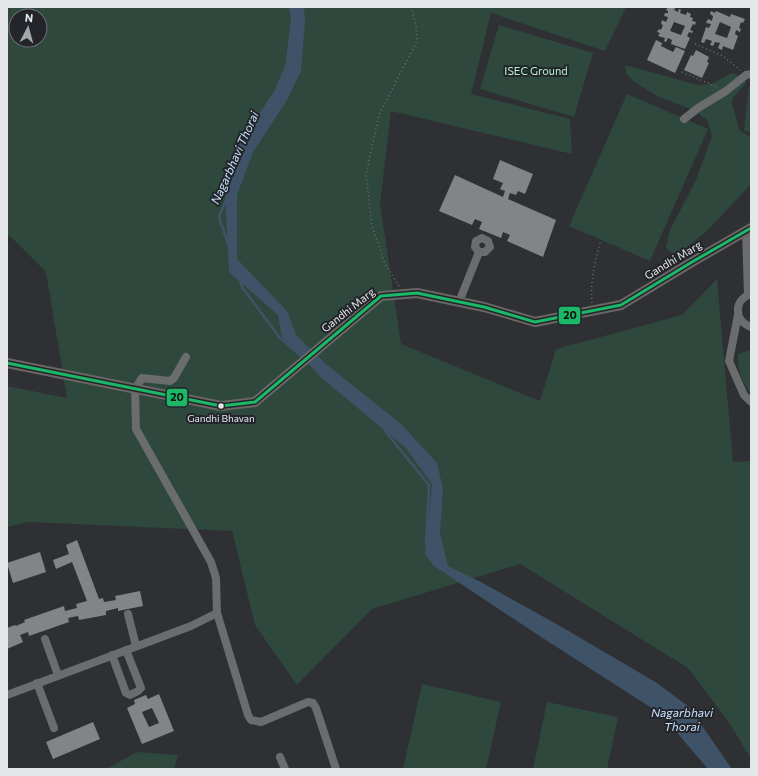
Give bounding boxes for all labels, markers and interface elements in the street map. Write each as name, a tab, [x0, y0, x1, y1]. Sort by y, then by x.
north arrow	[8, 8, 48, 48]
text: N	[24, 11, 34, 24]
park label: ISEC Ground	[504, 64, 568, 77]
water label: Nagarbhavi Thorai	[207, 108, 261, 206]
street label: Gandhi Marg	[642, 237, 704, 282]
street label: Gandhi Marg	[318, 285, 377, 335]
line badge: 20	[558, 306, 581, 325]
text: 20	[563, 308, 577, 321]
line badge: 20	[166, 388, 188, 407]
text: 20	[170, 390, 184, 403]
marker: Gandhi Bhavan	[216, 401, 226, 411]
place label: Gandhi Bhavan	[187, 412, 255, 424]
water label: Nagarbhavi Thorai	[651, 705, 714, 733]

